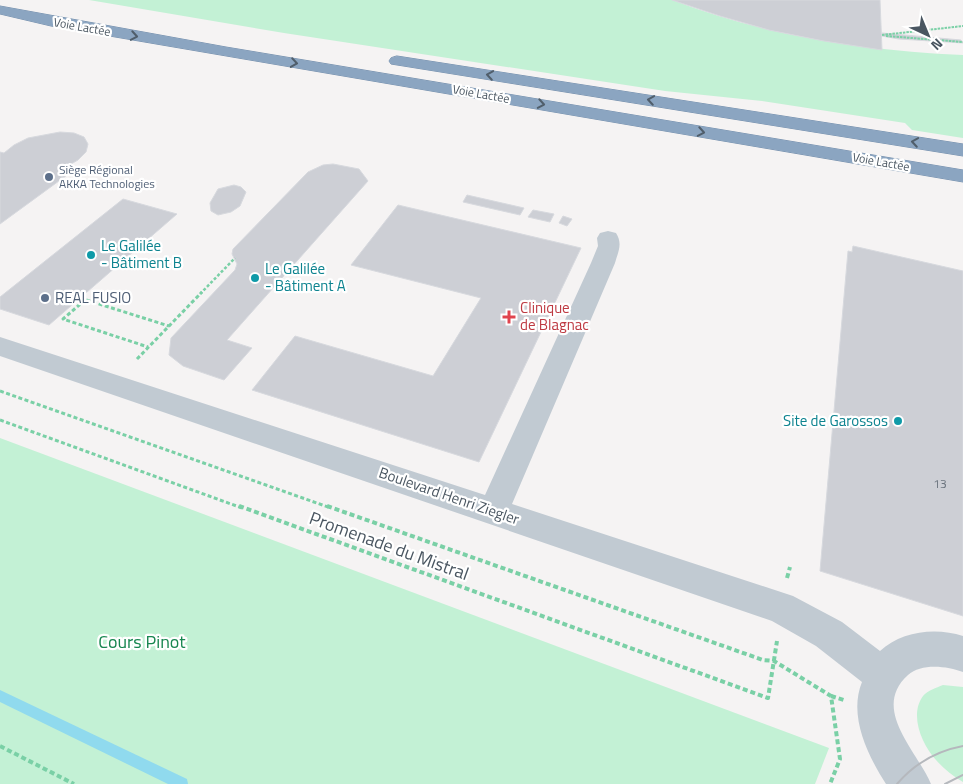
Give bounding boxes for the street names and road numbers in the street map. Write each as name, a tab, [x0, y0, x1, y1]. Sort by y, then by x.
street label: Voie Lactée	[52, 12, 112, 41]
street label: Voie Lactée	[451, 79, 511, 108]
street label: Voie Lactée	[851, 147, 911, 176]
street label: Boulevard Henri Ziegler	[376, 461, 522, 530]
street label: Promenade du Mistral	[306, 504, 473, 587]

